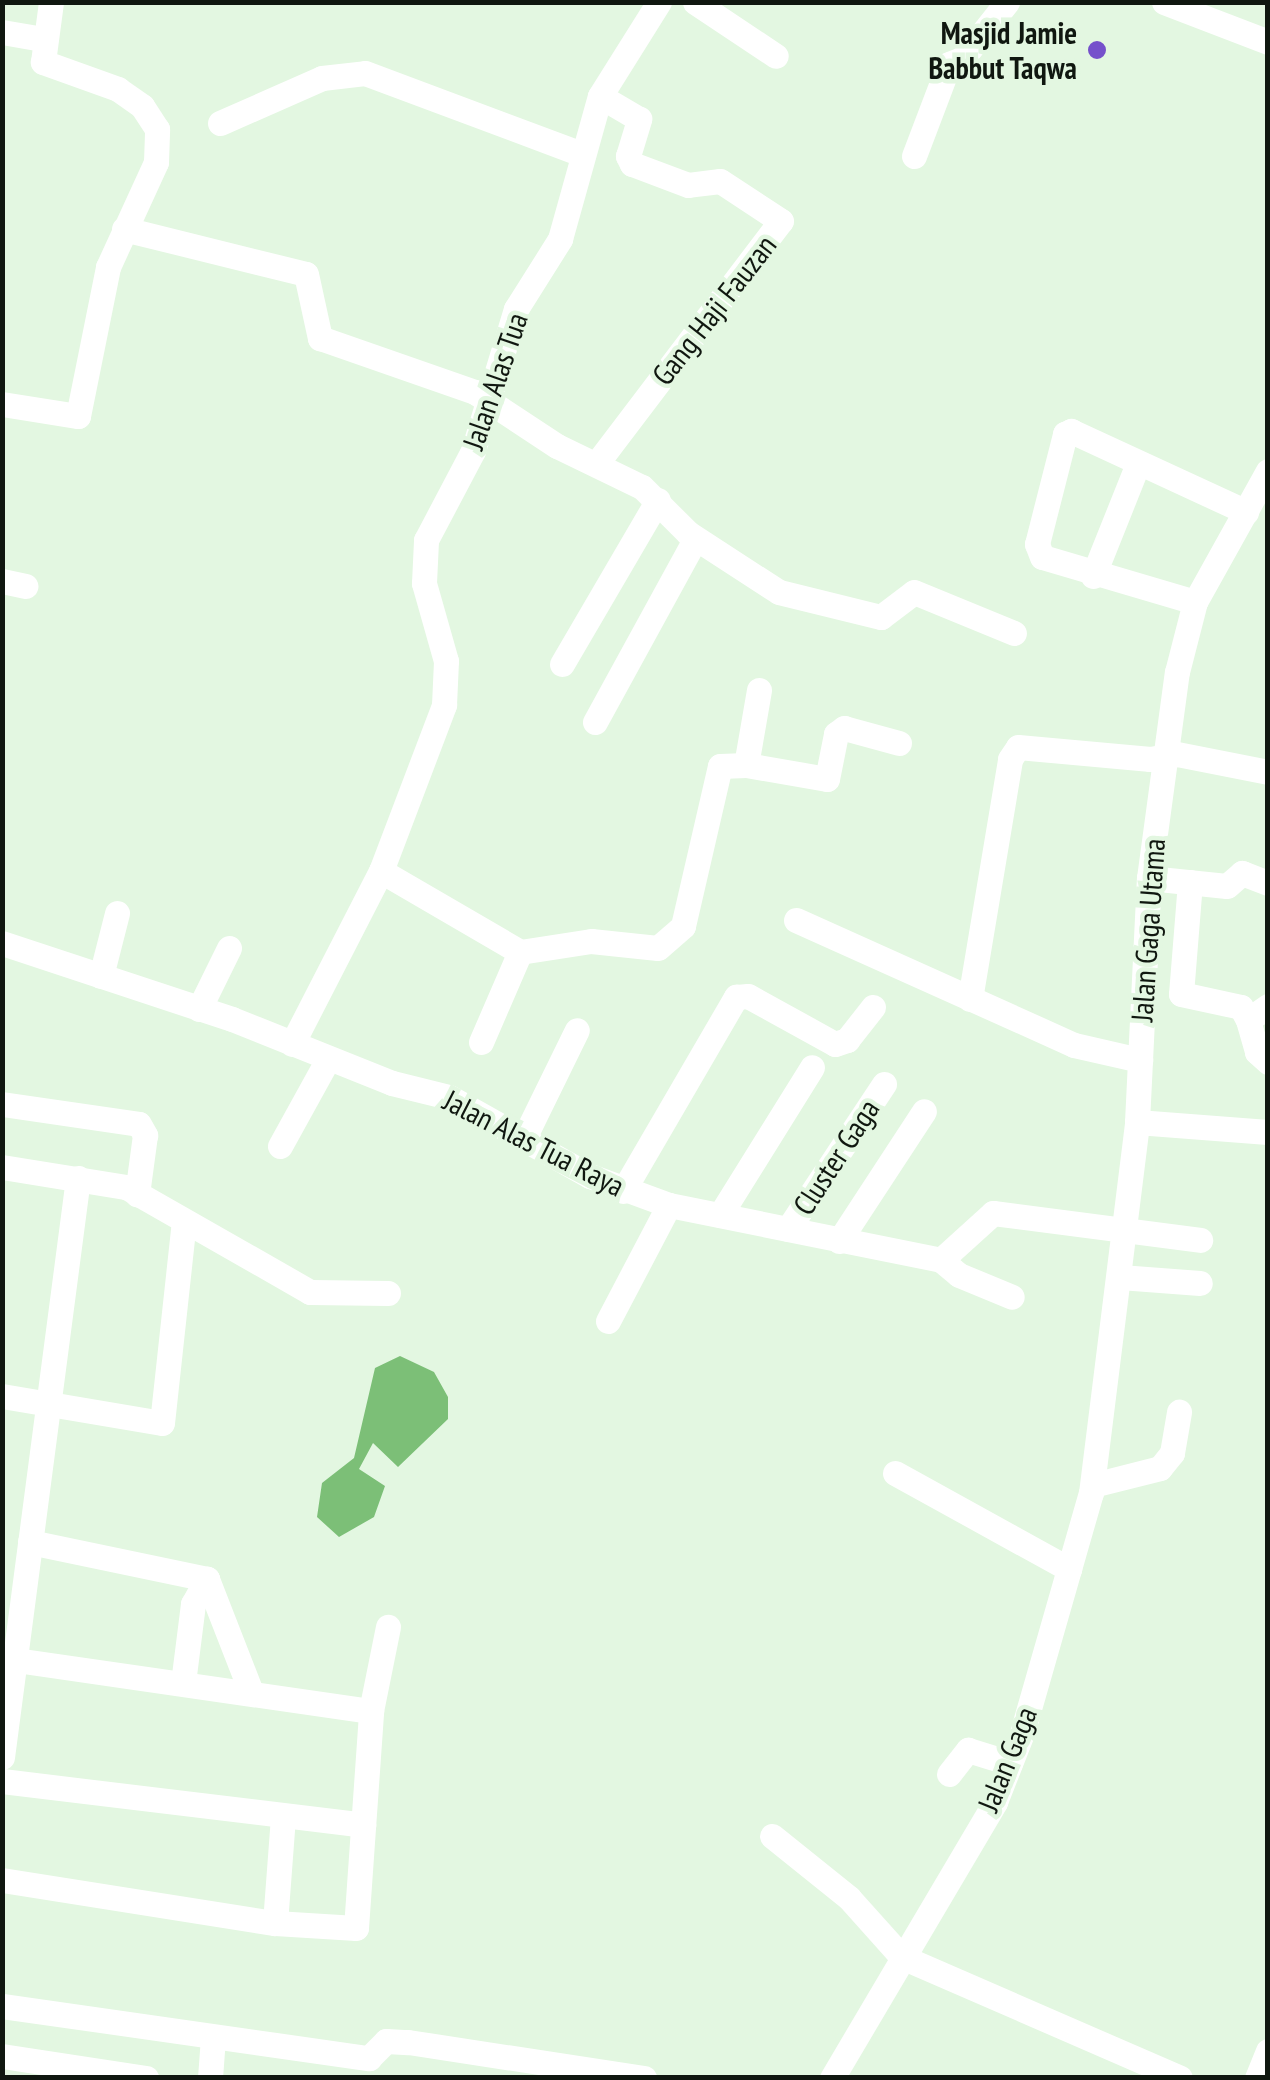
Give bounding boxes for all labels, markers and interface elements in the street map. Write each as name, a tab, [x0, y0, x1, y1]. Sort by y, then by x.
place label: Masjid Jamie Babbut Taqwa	[927, 15, 1077, 86]
marker: Masjid Jamie Babbut Taqwa	[1086, 39, 1108, 61]
street label: Gang Haji Fauzan	[644, 228, 784, 392]
street label: Jalan Alas Tua	[455, 307, 535, 455]
street label: Jalan Gaga Utama	[1124, 837, 1172, 1023]
street label: Jalan Alas Tua Raya	[437, 1082, 631, 1204]
street label: Cluster Gaga	[785, 1092, 887, 1222]
street label: Jalan Gaga	[970, 1702, 1044, 1816]

